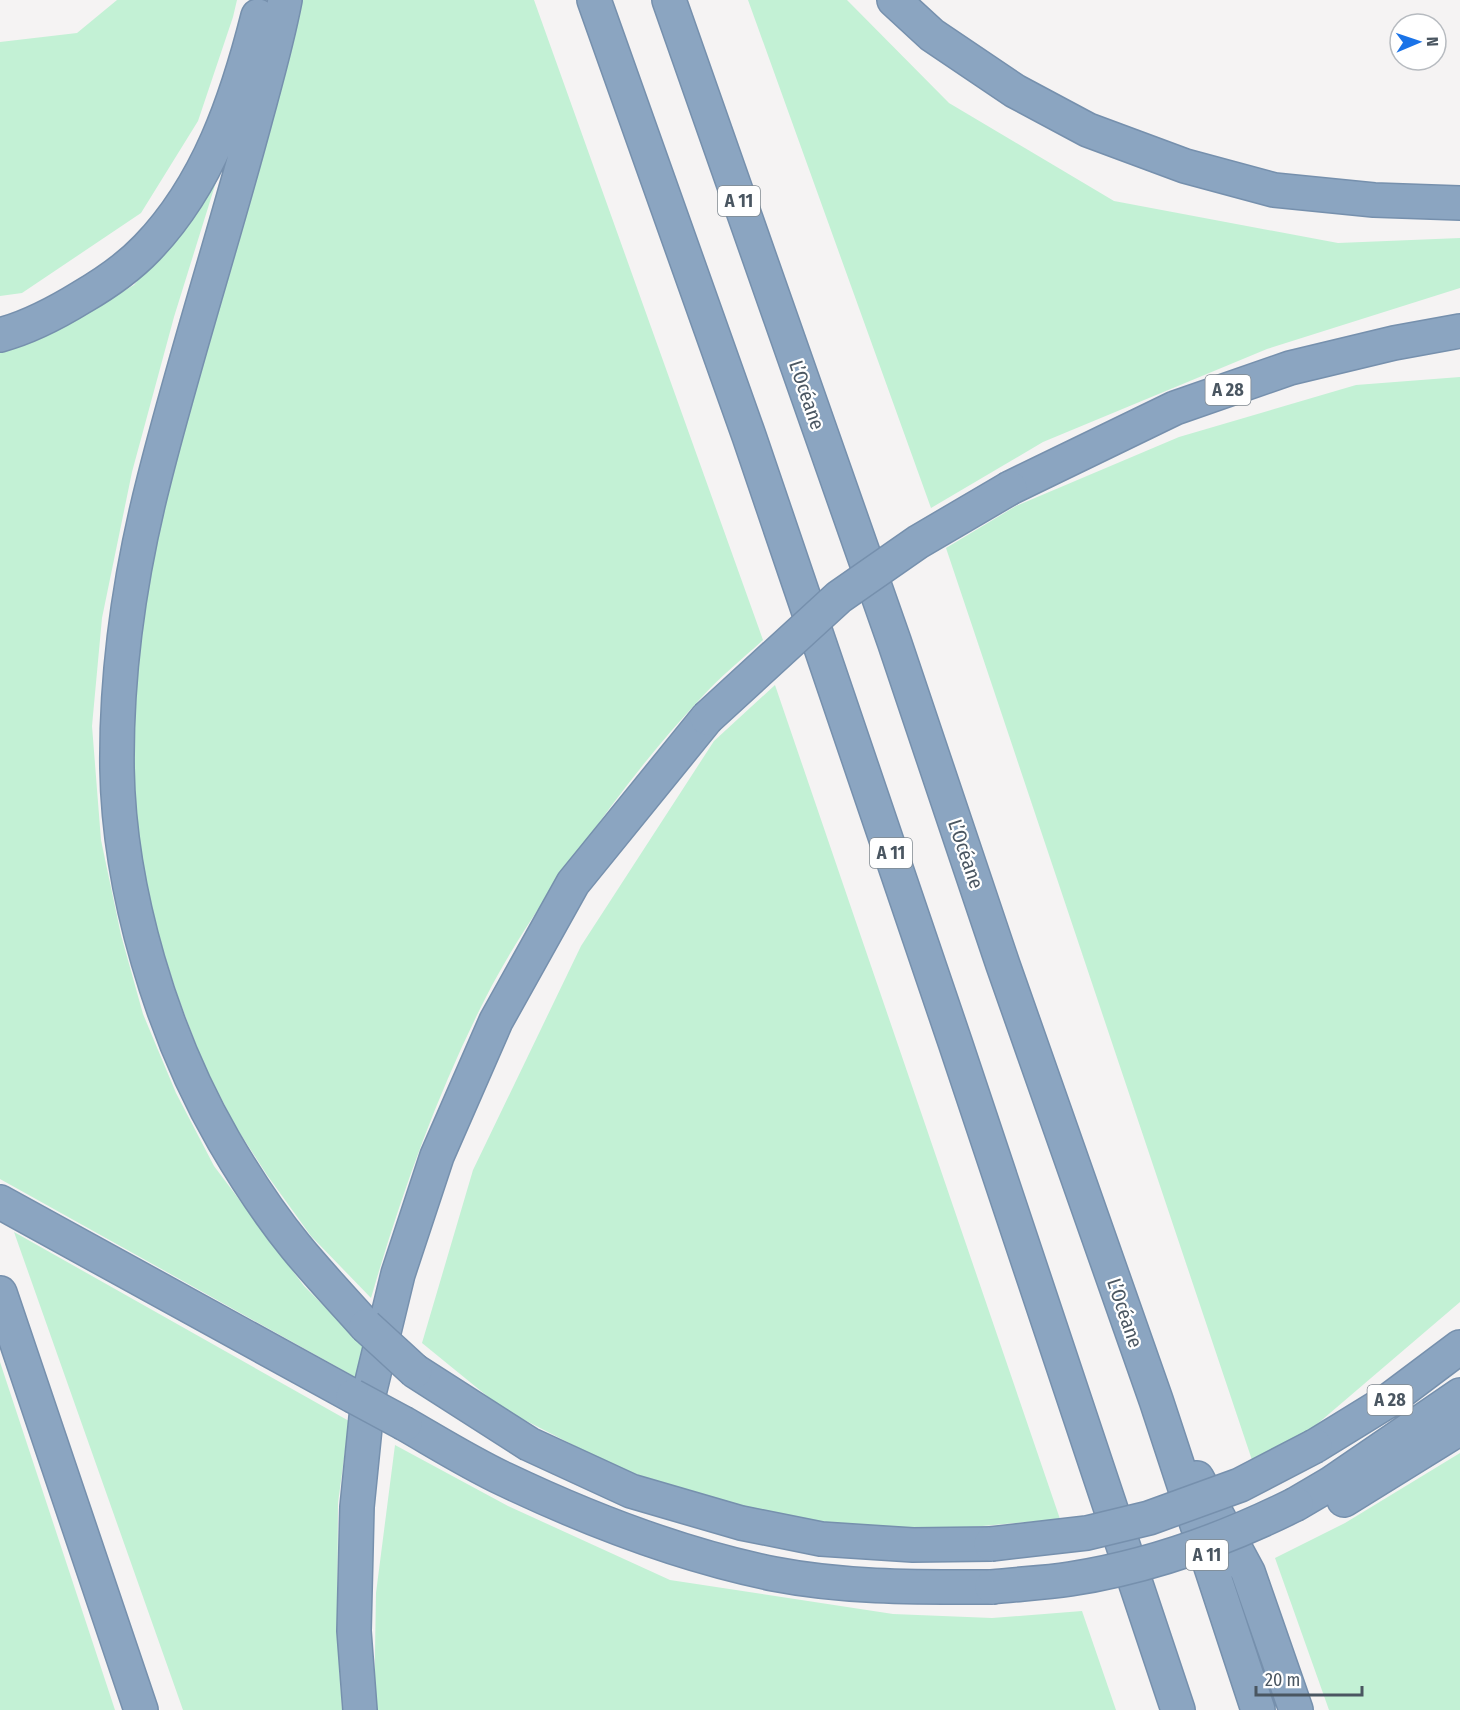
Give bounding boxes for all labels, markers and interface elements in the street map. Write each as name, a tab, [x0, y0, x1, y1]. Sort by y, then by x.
north arrow	[1388, 12, 1448, 72]
text: N	[1423, 36, 1442, 47]
road number: A 11	[718, 186, 760, 216]
street label: L’Océane	[784, 357, 830, 433]
road number: A 28	[1206, 375, 1250, 405]
street label: L’Océane	[943, 816, 989, 892]
road number: A 11	[870, 838, 912, 868]
street label: L’Océane	[1102, 1275, 1148, 1351]
road number: A 28	[1368, 1385, 1412, 1415]
road number: A 11	[1186, 1540, 1228, 1570]
scale bar	[1256, 1659, 1362, 1697]
text: 20 m	[1265, 1669, 1300, 1691]

